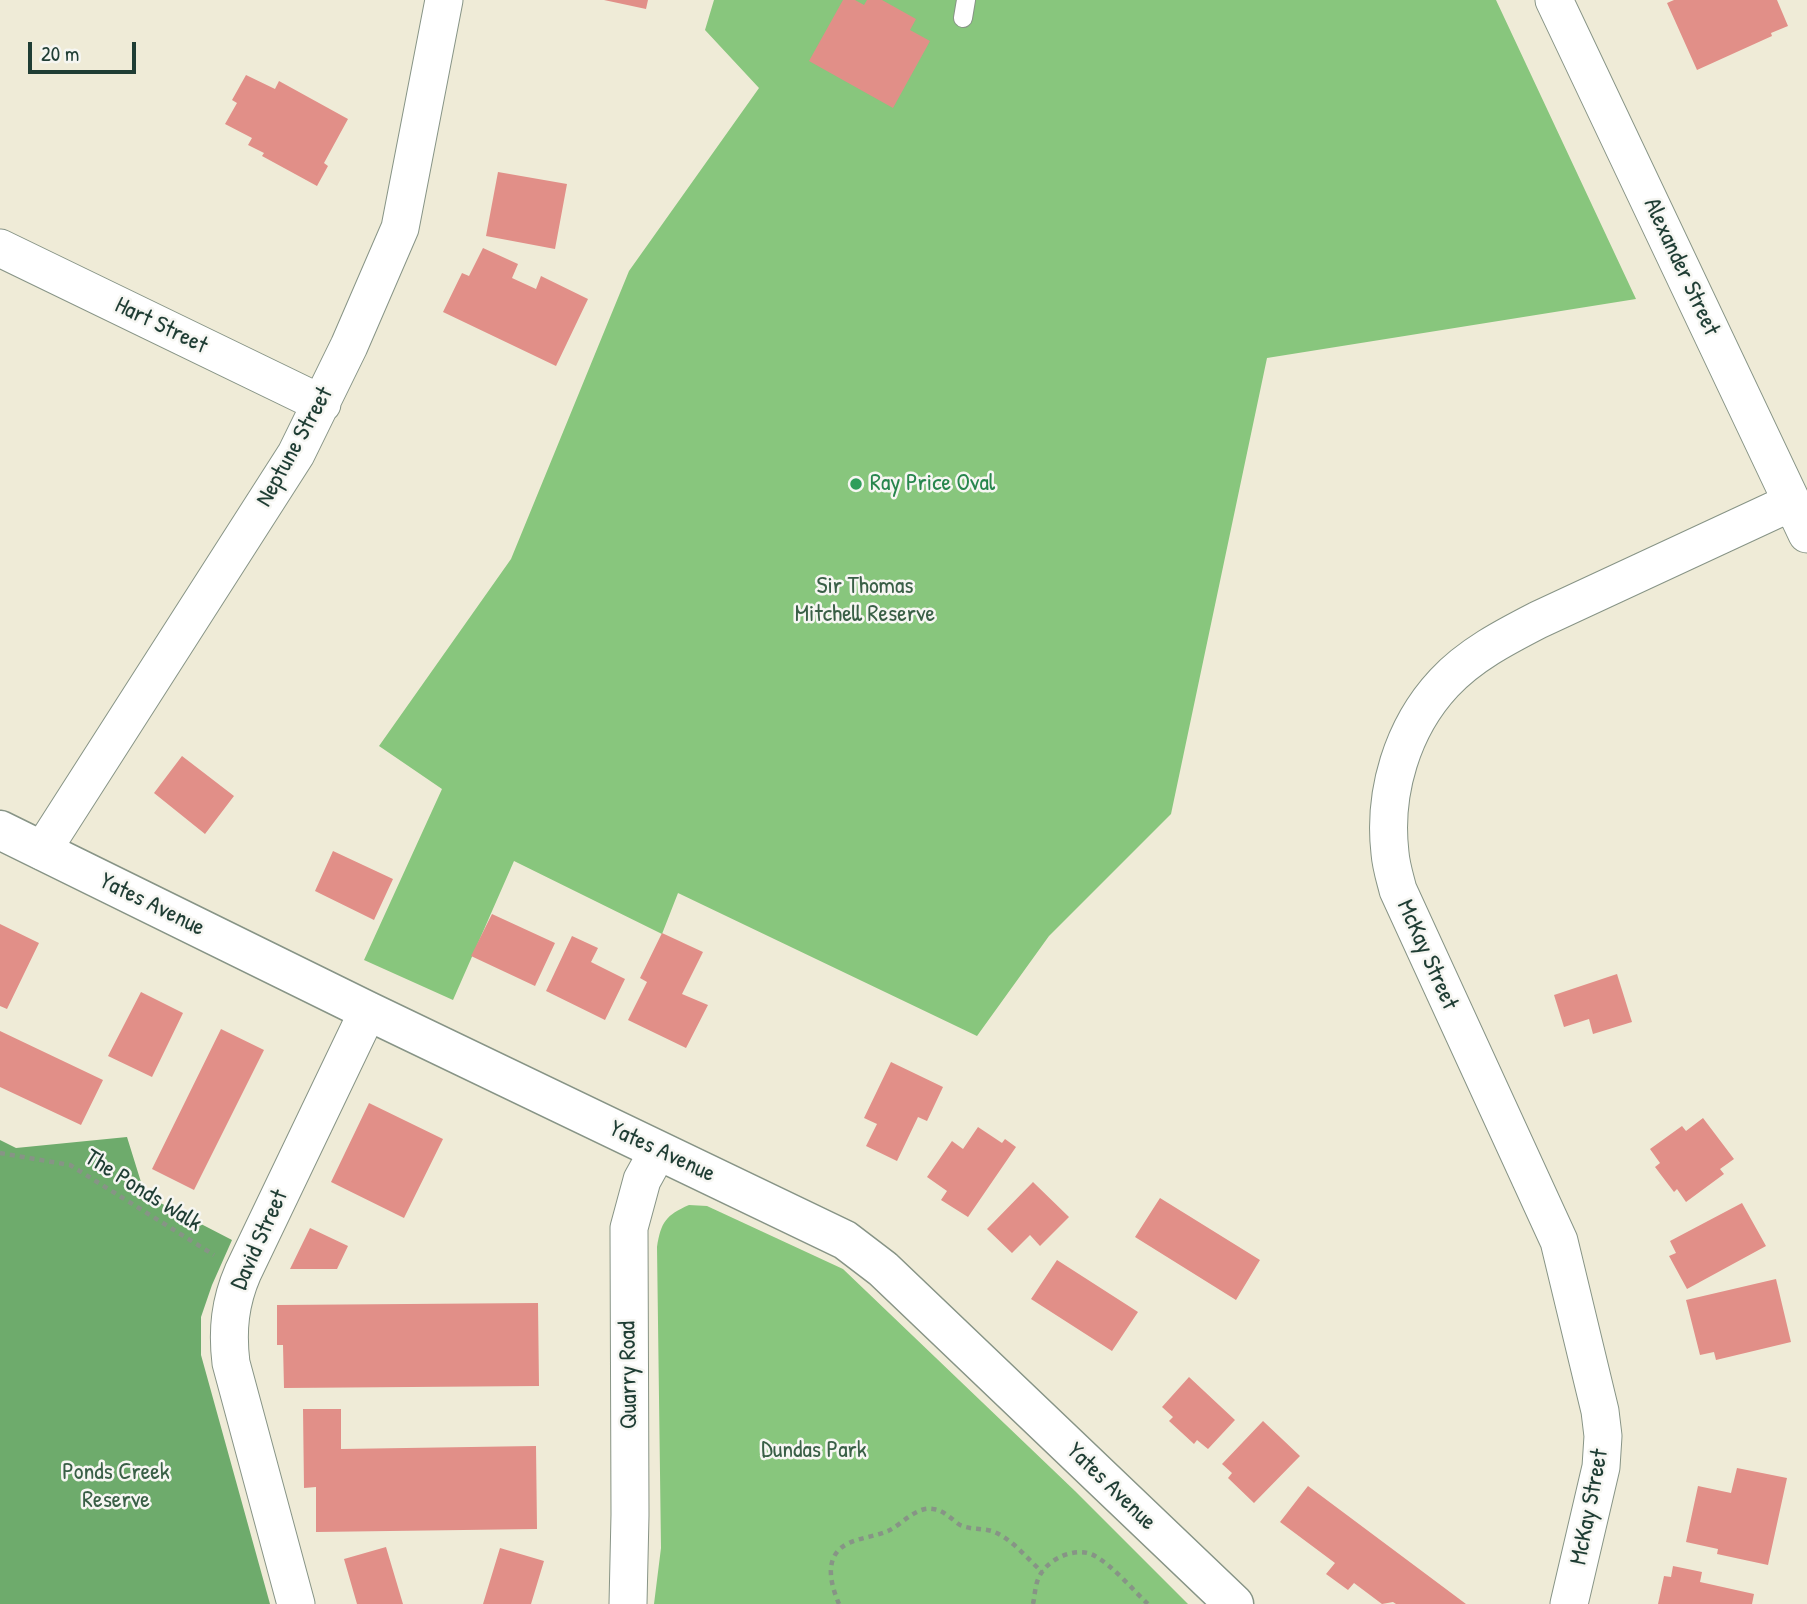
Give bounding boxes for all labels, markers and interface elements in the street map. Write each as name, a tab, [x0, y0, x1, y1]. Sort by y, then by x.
scale bar	[32, 28, 140, 72]
text: 20 m	[41, 39, 79, 68]
street label: Alexander Street	[1637, 194, 1725, 340]
street label: Hart Street	[110, 291, 212, 361]
street label: Neptune Street	[250, 382, 340, 512]
place label: Ray Price Oval	[870, 470, 995, 498]
marker: Ray Price Oval	[848, 476, 864, 492]
park label: Sir Thomas Mitchell Reserve	[795, 573, 935, 629]
street label: Yates Avenue	[95, 867, 209, 943]
street label: McKay Street	[1390, 896, 1464, 1014]
street label: Yates Avenue	[605, 1115, 719, 1189]
street label: The Ponds Walk	[79, 1144, 207, 1238]
street label: David Street	[225, 1185, 295, 1295]
street label: Quarry Road	[614, 1321, 644, 1429]
park label: Dundas Park	[761, 1437, 867, 1465]
street label: Yates Avenue	[1060, 1437, 1162, 1537]
street label: McKay Street	[1565, 1447, 1615, 1567]
park label: Ponds Creek Reserve	[62, 1459, 170, 1515]

